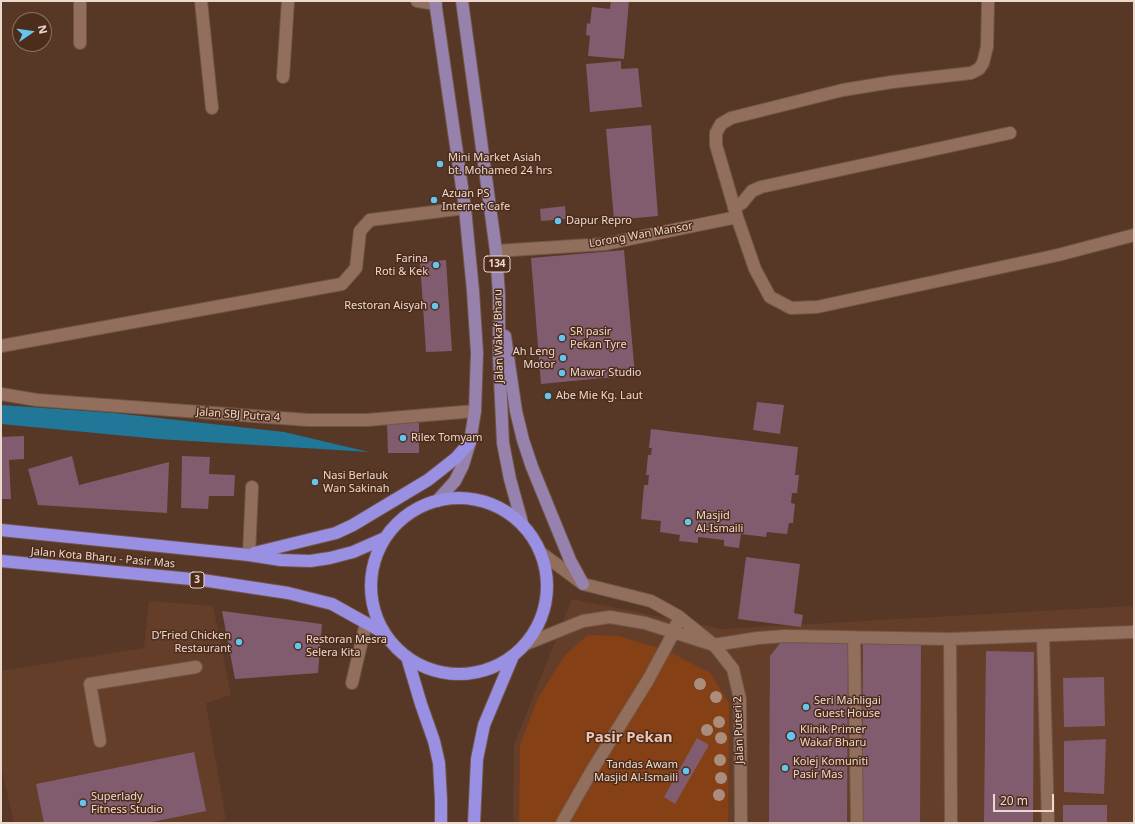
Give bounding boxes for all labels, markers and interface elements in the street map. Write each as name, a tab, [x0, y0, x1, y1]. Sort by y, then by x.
north arrow	[12, 12, 52, 52]
text: N	[35, 23, 52, 35]
place label: Mini Market Asiah bt. Mohamed 24 hrs	[448, 151, 552, 177]
marker: Mini Market Asiah bt. Mohamed 24 hrs	[435, 159, 445, 169]
place label: Azuan PS Internet Cafe	[442, 187, 510, 213]
marker: Azuan PS Internet Cafe	[429, 195, 439, 205]
place label: Dapur Repro	[566, 214, 632, 228]
marker: Dapur Repro	[553, 216, 563, 226]
street label: Lorong Wan Mansor	[588, 219, 694, 251]
place label: Farina Roti & Kek	[375, 252, 428, 278]
road number: 134	[484, 256, 510, 272]
marker: Farina Roti & Kek	[431, 260, 441, 270]
street label: Jalan Wakaf Bharu	[492, 289, 506, 383]
place label: Restoran Aisyah	[344, 299, 427, 313]
marker: Restoran Aisyah	[430, 301, 440, 311]
place label: SR pasir Pekan Tyre	[570, 325, 627, 351]
marker: SR pasir Pekan Tyre	[557, 333, 567, 343]
place label: Ah Leng Motor	[513, 345, 555, 371]
marker: Ah Leng Motor	[558, 353, 568, 363]
place label: Mawar Studio	[570, 366, 641, 380]
marker: Mawar Studio	[557, 368, 567, 378]
place label: Abe Mie Kg. Laut	[556, 389, 643, 403]
marker: Abe Mie Kg. Laut	[543, 391, 553, 401]
street label: Jalan SBJ Putra 4	[196, 405, 280, 425]
place label: Rilex Tomyam	[411, 431, 483, 445]
marker: Rilex Tomyam	[398, 433, 408, 443]
place label: Nasi Berlauk Wan Sakinah	[323, 469, 390, 495]
marker: Nasi Berlauk Wan Sakinah	[310, 477, 320, 487]
place label: Masjid Al-Ismaili	[696, 509, 743, 535]
marker: Masjid Al-Ismaili	[683, 517, 693, 527]
street label: Jalan Kota Bharu - Pasir Mas	[30, 545, 176, 571]
road number: 3	[190, 572, 204, 588]
place label: D’Fried Chicken Restaurant	[151, 629, 231, 655]
place label: Restoran Mesra Selera Kita	[306, 633, 387, 659]
marker: D’Fried Chicken Restaurant	[234, 637, 244, 647]
marker: Restoran Mesra Selera Kita	[293, 641, 303, 651]
place label: Seri Mahligai Guest House	[814, 694, 881, 720]
street label: Jalan Puteri 2	[731, 696, 747, 764]
marker: Seri Mahligai Guest House	[801, 702, 811, 712]
place label: Klinik Primer Wakaf Bharu	[800, 723, 866, 749]
district label: Pasir Pekan	[585, 729, 673, 747]
marker: Klinik Primer Wakaf Bharu	[785, 730, 797, 742]
place label: Kolej Komuniti Pasir Mas	[793, 755, 868, 781]
place label: Tandas Awam Masjid Al-Ismaili	[594, 758, 678, 784]
marker: Kolej Komuniti Pasir Mas	[780, 763, 790, 773]
marker: Tandas Awam Masjid Al-Ismaili	[681, 766, 691, 776]
scale bar	[995, 786, 1056, 812]
place label: Superlady Fitness Studio	[91, 790, 163, 816]
text: 20 m	[1000, 792, 1028, 809]
marker: Superlady Fitness Studio	[78, 798, 88, 808]

